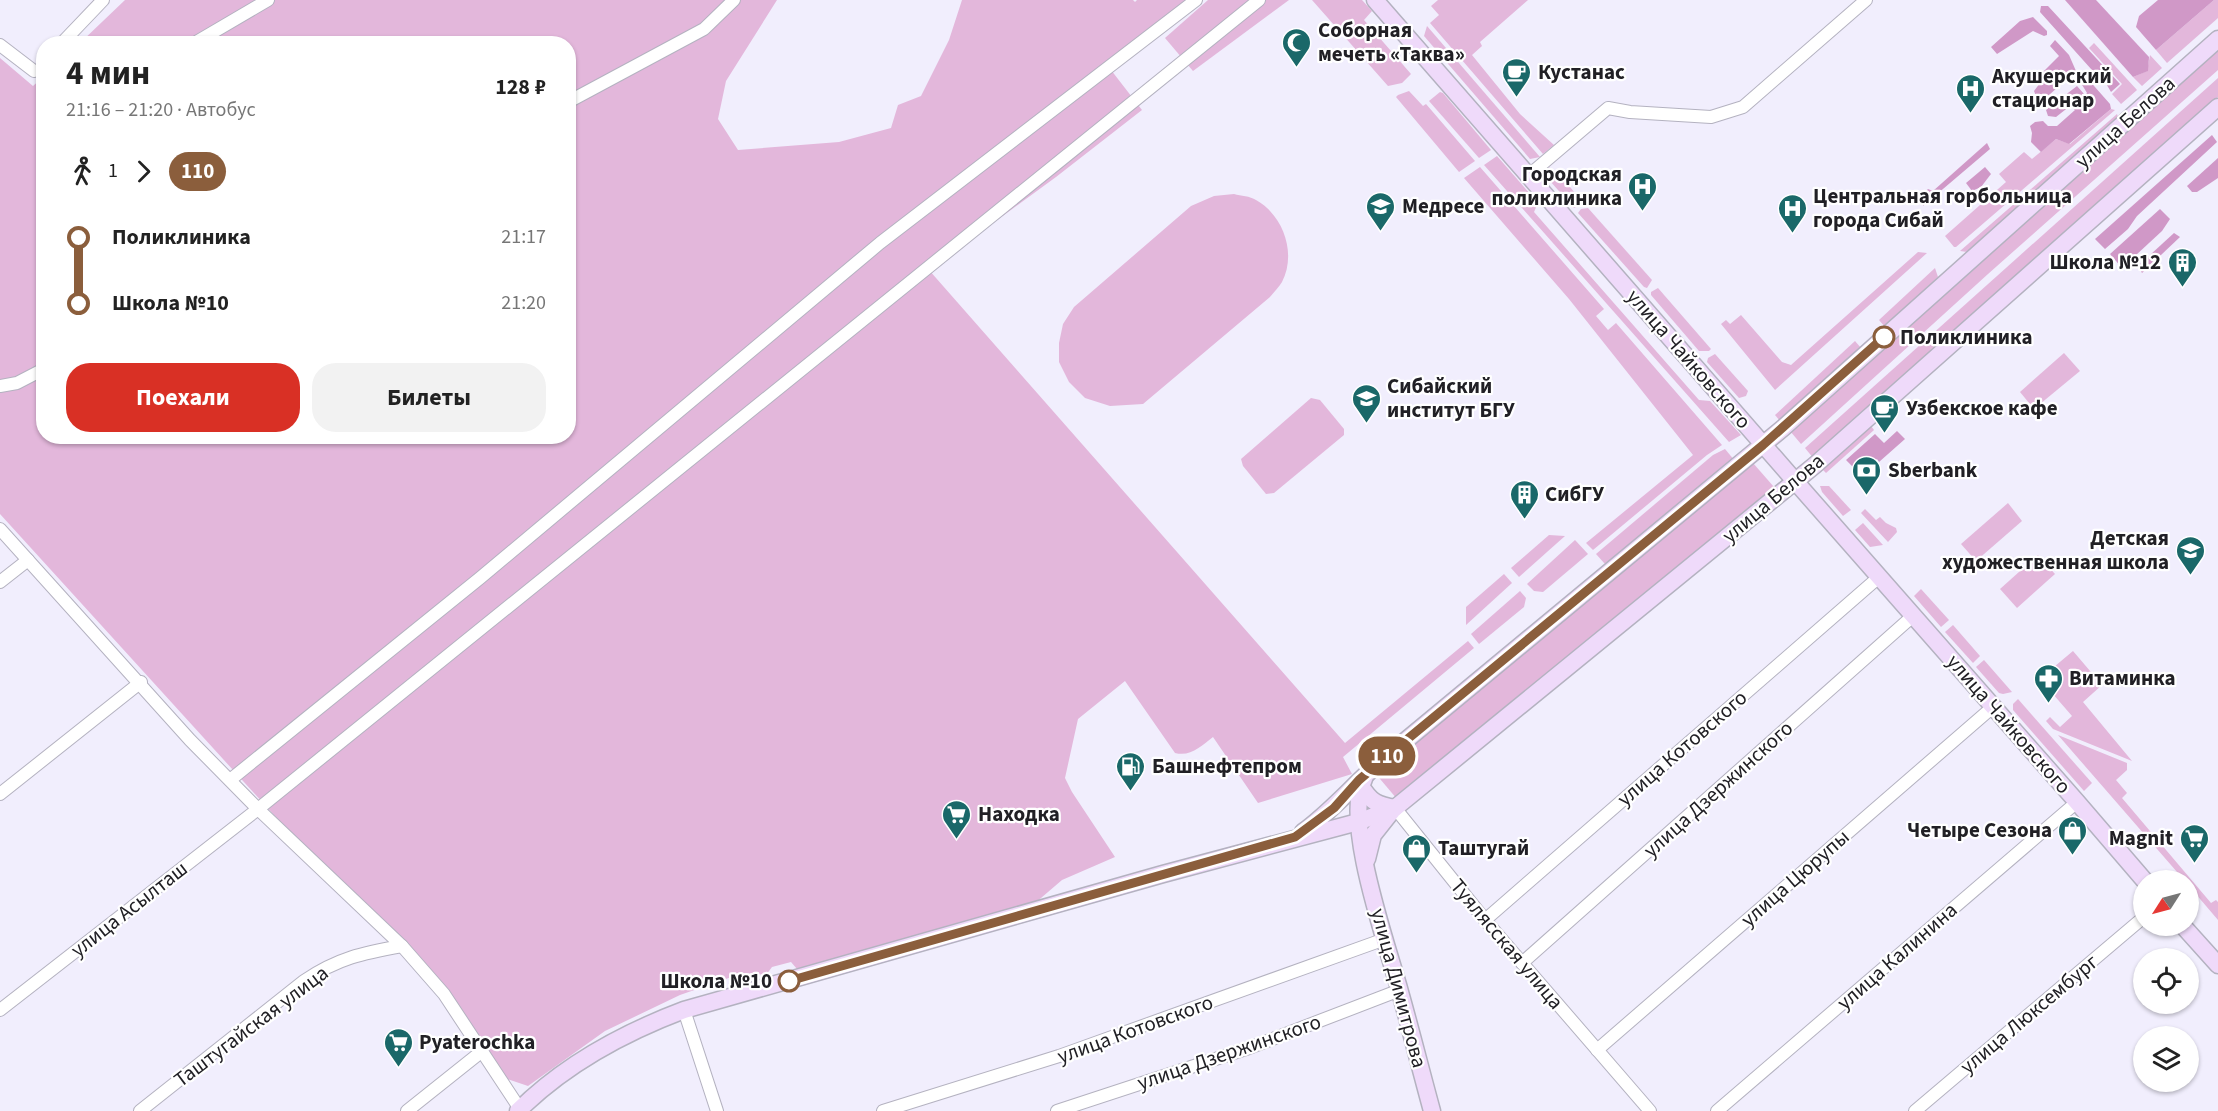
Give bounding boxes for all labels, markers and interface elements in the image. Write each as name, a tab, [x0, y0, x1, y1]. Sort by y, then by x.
place label: Соборная мечеть «Таква»	[1318, 15, 1465, 69]
mosque icon: Соборная мечеть «Таква»	[1281, 26, 1313, 68]
text: 4 мин	[66, 50, 150, 97]
cafe icon: Кустанас	[1501, 56, 1533, 98]
place label: Кустанас	[1538, 57, 1625, 87]
place label: Акушерский стационар	[1991, 61, 2112, 115]
street label: улица Белова	[2068, 69, 2182, 175]
text: 128 ₽	[495, 71, 546, 103]
hospital icon: Акушерский стационар	[1955, 72, 1987, 114]
text: 21:16 – 21:20 · Автобус	[66, 96, 256, 124]
icon: walk	[66, 155, 99, 188]
icon: forward	[127, 155, 160, 188]
text: 110	[181, 156, 214, 186]
text: 1	[108, 157, 118, 185]
place label: Городская поликлиника	[1491, 159, 1622, 213]
hospital icon: Городская поликлиника	[1627, 170, 1659, 212]
place label: Центральная горбольница города Сибай	[1813, 181, 2072, 235]
school or university icon: Медресе	[1365, 190, 1397, 232]
place label: Медресе	[1402, 191, 1484, 221]
hospital icon: Центральная горбольница города Сибай	[1776, 192, 1808, 234]
text: Поликлиника	[112, 221, 251, 253]
text: 21:17	[501, 223, 546, 251]
building icon: Школа №12	[2166, 246, 2198, 288]
place label: Школа №12	[2049, 247, 2161, 277]
street label: улица Чайковского	[1620, 283, 1758, 435]
text: Школа №10	[112, 287, 229, 319]
text: 21:20	[501, 289, 546, 317]
place label: Поликлиника	[1900, 322, 2032, 352]
marker: Поликлиника	[1873, 326, 1895, 348]
button: Поехали	[66, 363, 300, 432]
button: Билеты	[312, 363, 546, 432]
place label: Сибайский институт БГУ	[1387, 371, 1515, 425]
school or university icon: Сибайский институт БГУ	[1350, 382, 1382, 424]
cafe icon: Узбекское кафе	[1869, 392, 1901, 434]
place label: Узбекское кафе	[1906, 393, 2058, 423]
street label: улица Белова	[1715, 446, 1831, 550]
bank icon: Sberbank	[1851, 454, 1883, 496]
place label: Sberbank	[1888, 455, 1978, 485]
building icon: СибГУ	[1508, 478, 1540, 520]
place label: СибГУ	[1545, 479, 1604, 509]
place label: Детская художественная школа	[1942, 523, 2169, 577]
school or university icon: Детская художественная школа	[2174, 534, 2206, 576]
street label: улица Чайковского	[1940, 648, 2078, 800]
pharmacy icon: Витаминка	[2032, 662, 2064, 704]
place label: Витаминка	[2069, 663, 2176, 693]
street label: улица Котовского	[1610, 683, 1754, 813]
street label: улица Дзержинского	[1636, 713, 1800, 865]
line badge: 110	[1352, 736, 1422, 776]
text: 110	[1370, 741, 1404, 771]
fuel station icon: Башнефтепром	[1115, 750, 1147, 792]
place label: Башнефтепром	[1152, 751, 1302, 781]
supermarket icon: Находка	[941, 798, 973, 840]
place label: Находка	[978, 799, 1060, 829]
shop icon: Четыре Сезона	[2057, 814, 2089, 856]
place label: Четыре Сезона	[1907, 815, 2052, 845]
street label: улица Цюрупы	[1734, 822, 1856, 934]
supermarket icon: Magnit	[2178, 822, 2210, 864]
place label: Magnit	[2109, 823, 2173, 853]
shop icon: Таштугай	[1401, 832, 1433, 874]
place label: Таштугай	[1438, 833, 1529, 863]
street label: улица Асылташ	[64, 854, 194, 964]
north arrow	[2133, 870, 2199, 936]
map controls	[2133, 870, 2199, 1092]
street label: Туялясская улица	[1443, 872, 1571, 1016]
street label: улица Калинина	[1830, 895, 1964, 1017]
street label: улица Димитрова	[1363, 905, 1435, 1071]
street label: улица Люксембург	[1953, 947, 2105, 1081]
button: locate	[2133, 948, 2199, 1014]
street label: Таштугайская улица	[168, 958, 334, 1094]
place label: Школа №10	[660, 966, 772, 996]
marker: Школа №10	[778, 970, 800, 992]
street label: улица Котовского	[1053, 987, 1217, 1071]
street label: улица Дзержинского	[1133, 1006, 1325, 1098]
supermarket icon: Pyaterochka	[382, 1026, 414, 1068]
button: layers	[2133, 1026, 2199, 1092]
place label: Pyaterochka	[419, 1027, 535, 1057]

